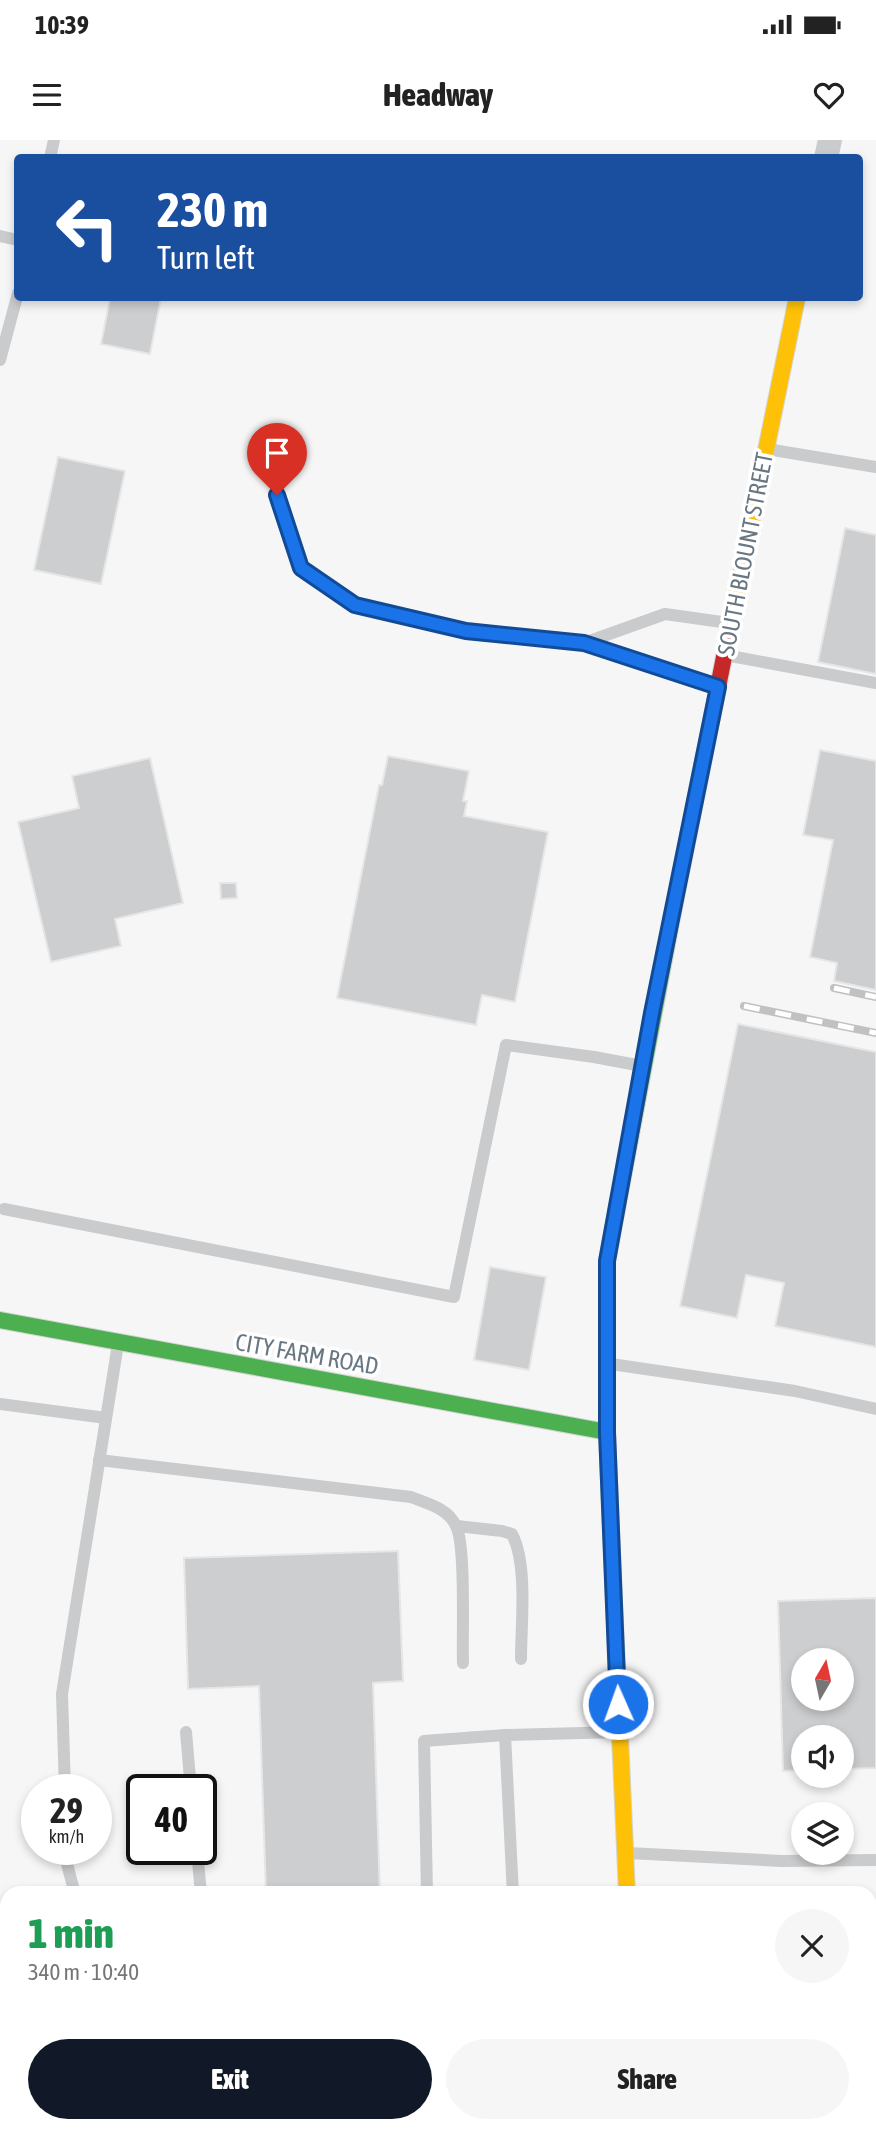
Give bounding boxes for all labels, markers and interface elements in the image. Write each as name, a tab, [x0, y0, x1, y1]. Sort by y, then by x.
text: 10:39	[35, 10, 89, 40]
icon: menu	[28, 76, 66, 114]
text: Headway	[383, 76, 493, 113]
icon: heart	[810, 76, 848, 114]
text: 230 m	[157, 181, 268, 237]
icon: left	[42, 182, 133, 273]
text: Turn left	[157, 239, 255, 276]
pin	[247, 423, 307, 495]
icon: arrive	[258, 434, 296, 472]
street label: SOUTH BLOUNT STREET	[712, 450, 778, 658]
street label: CITY FARM ROAD	[233, 1328, 381, 1380]
north arrow	[791, 1648, 854, 1712]
map controls	[791, 1648, 854, 1865]
position arrow	[581, 1667, 655, 1741]
button: sound	[791, 1725, 854, 1788]
speed limit sign: 40	[126, 1774, 217, 1865]
text: 29	[50, 1790, 83, 1830]
button: layers	[791, 1802, 854, 1865]
text: km/h	[49, 1826, 84, 1847]
text: 1 min	[28, 1909, 114, 1957]
button: close	[775, 1909, 849, 1983]
text: 340 m · 10:40	[28, 1959, 139, 1985]
button: Exit	[28, 2039, 432, 2119]
button: Share	[446, 2039, 849, 2119]

